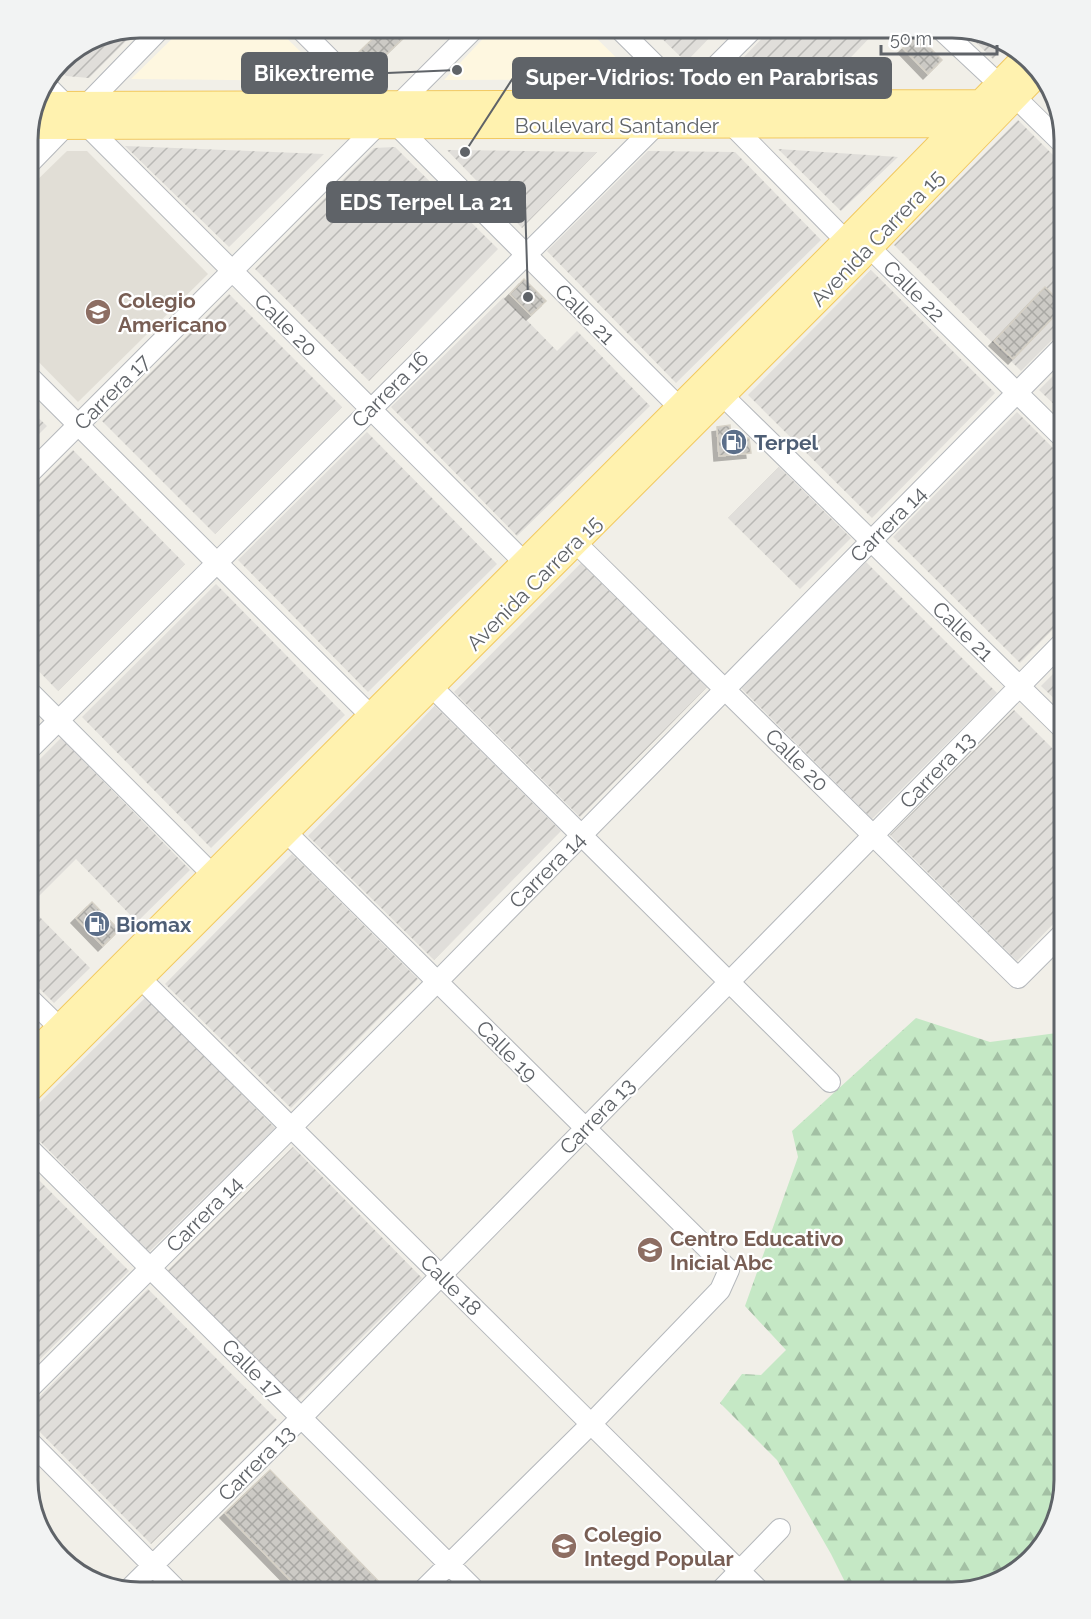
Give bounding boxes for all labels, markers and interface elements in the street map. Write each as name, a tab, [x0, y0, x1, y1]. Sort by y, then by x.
scale bar	[881, 18, 996, 56]
text: 50 m	[890, 28, 932, 49]
callout: Bikextreme	[242, 53, 387, 93]
callout: Super-Vidrios: Todo en Parabrisas	[513, 58, 891, 98]
text: Bikextreme	[254, 60, 374, 86]
text: Super-Vidrios: Todo en Parabrisas	[526, 64, 879, 90]
street label: Boulevard Santander	[515, 113, 720, 138]
street label: Avenida Carrera 15	[805, 164, 949, 312]
callout: EDS Terpel La 21	[327, 182, 525, 222]
text: EDS Terpel La 21	[340, 189, 513, 215]
street label: Calle 22	[878, 255, 950, 327]
street label: Calle 21	[550, 279, 620, 349]
place label: Colegio Americano	[118, 288, 227, 337]
street label: Calle 20	[249, 288, 323, 362]
school or university icon: Colegio Americano	[83, 297, 113, 327]
street label: Carrera 16	[346, 345, 434, 433]
street label: Carrera 17	[69, 348, 156, 435]
fuel station icon: Terpel	[719, 427, 749, 457]
place label: Terpel	[754, 430, 819, 455]
street label: Carrera 14	[845, 481, 931, 567]
street label: Avenida Carrera 15	[461, 510, 607, 656]
street label: Calle 21	[927, 596, 999, 666]
street label: Calle 20	[760, 723, 834, 797]
street label: Carrera 13	[894, 726, 980, 814]
street label: Carrera 14	[504, 827, 590, 913]
fuel station icon: Biomax	[82, 909, 112, 939]
place label: Biomax	[116, 912, 192, 937]
street label: Calle 19	[471, 1015, 543, 1087]
street label: Carrera 13	[554, 1072, 640, 1160]
street label: Carrera 14	[161, 1171, 247, 1257]
place label: Centro Educativo Inicial Abc	[670, 1226, 844, 1275]
school or university icon: Centro Educativo Inicial Abc	[635, 1235, 665, 1265]
street label: Calle 18	[415, 1249, 487, 1321]
street label: Calle 17	[217, 1334, 288, 1405]
street label: Carrera 13	[213, 1420, 299, 1506]
place label: Colegio Integd Popular	[584, 1522, 734, 1571]
school or university icon: Colegio Integd Popular	[549, 1531, 579, 1561]

